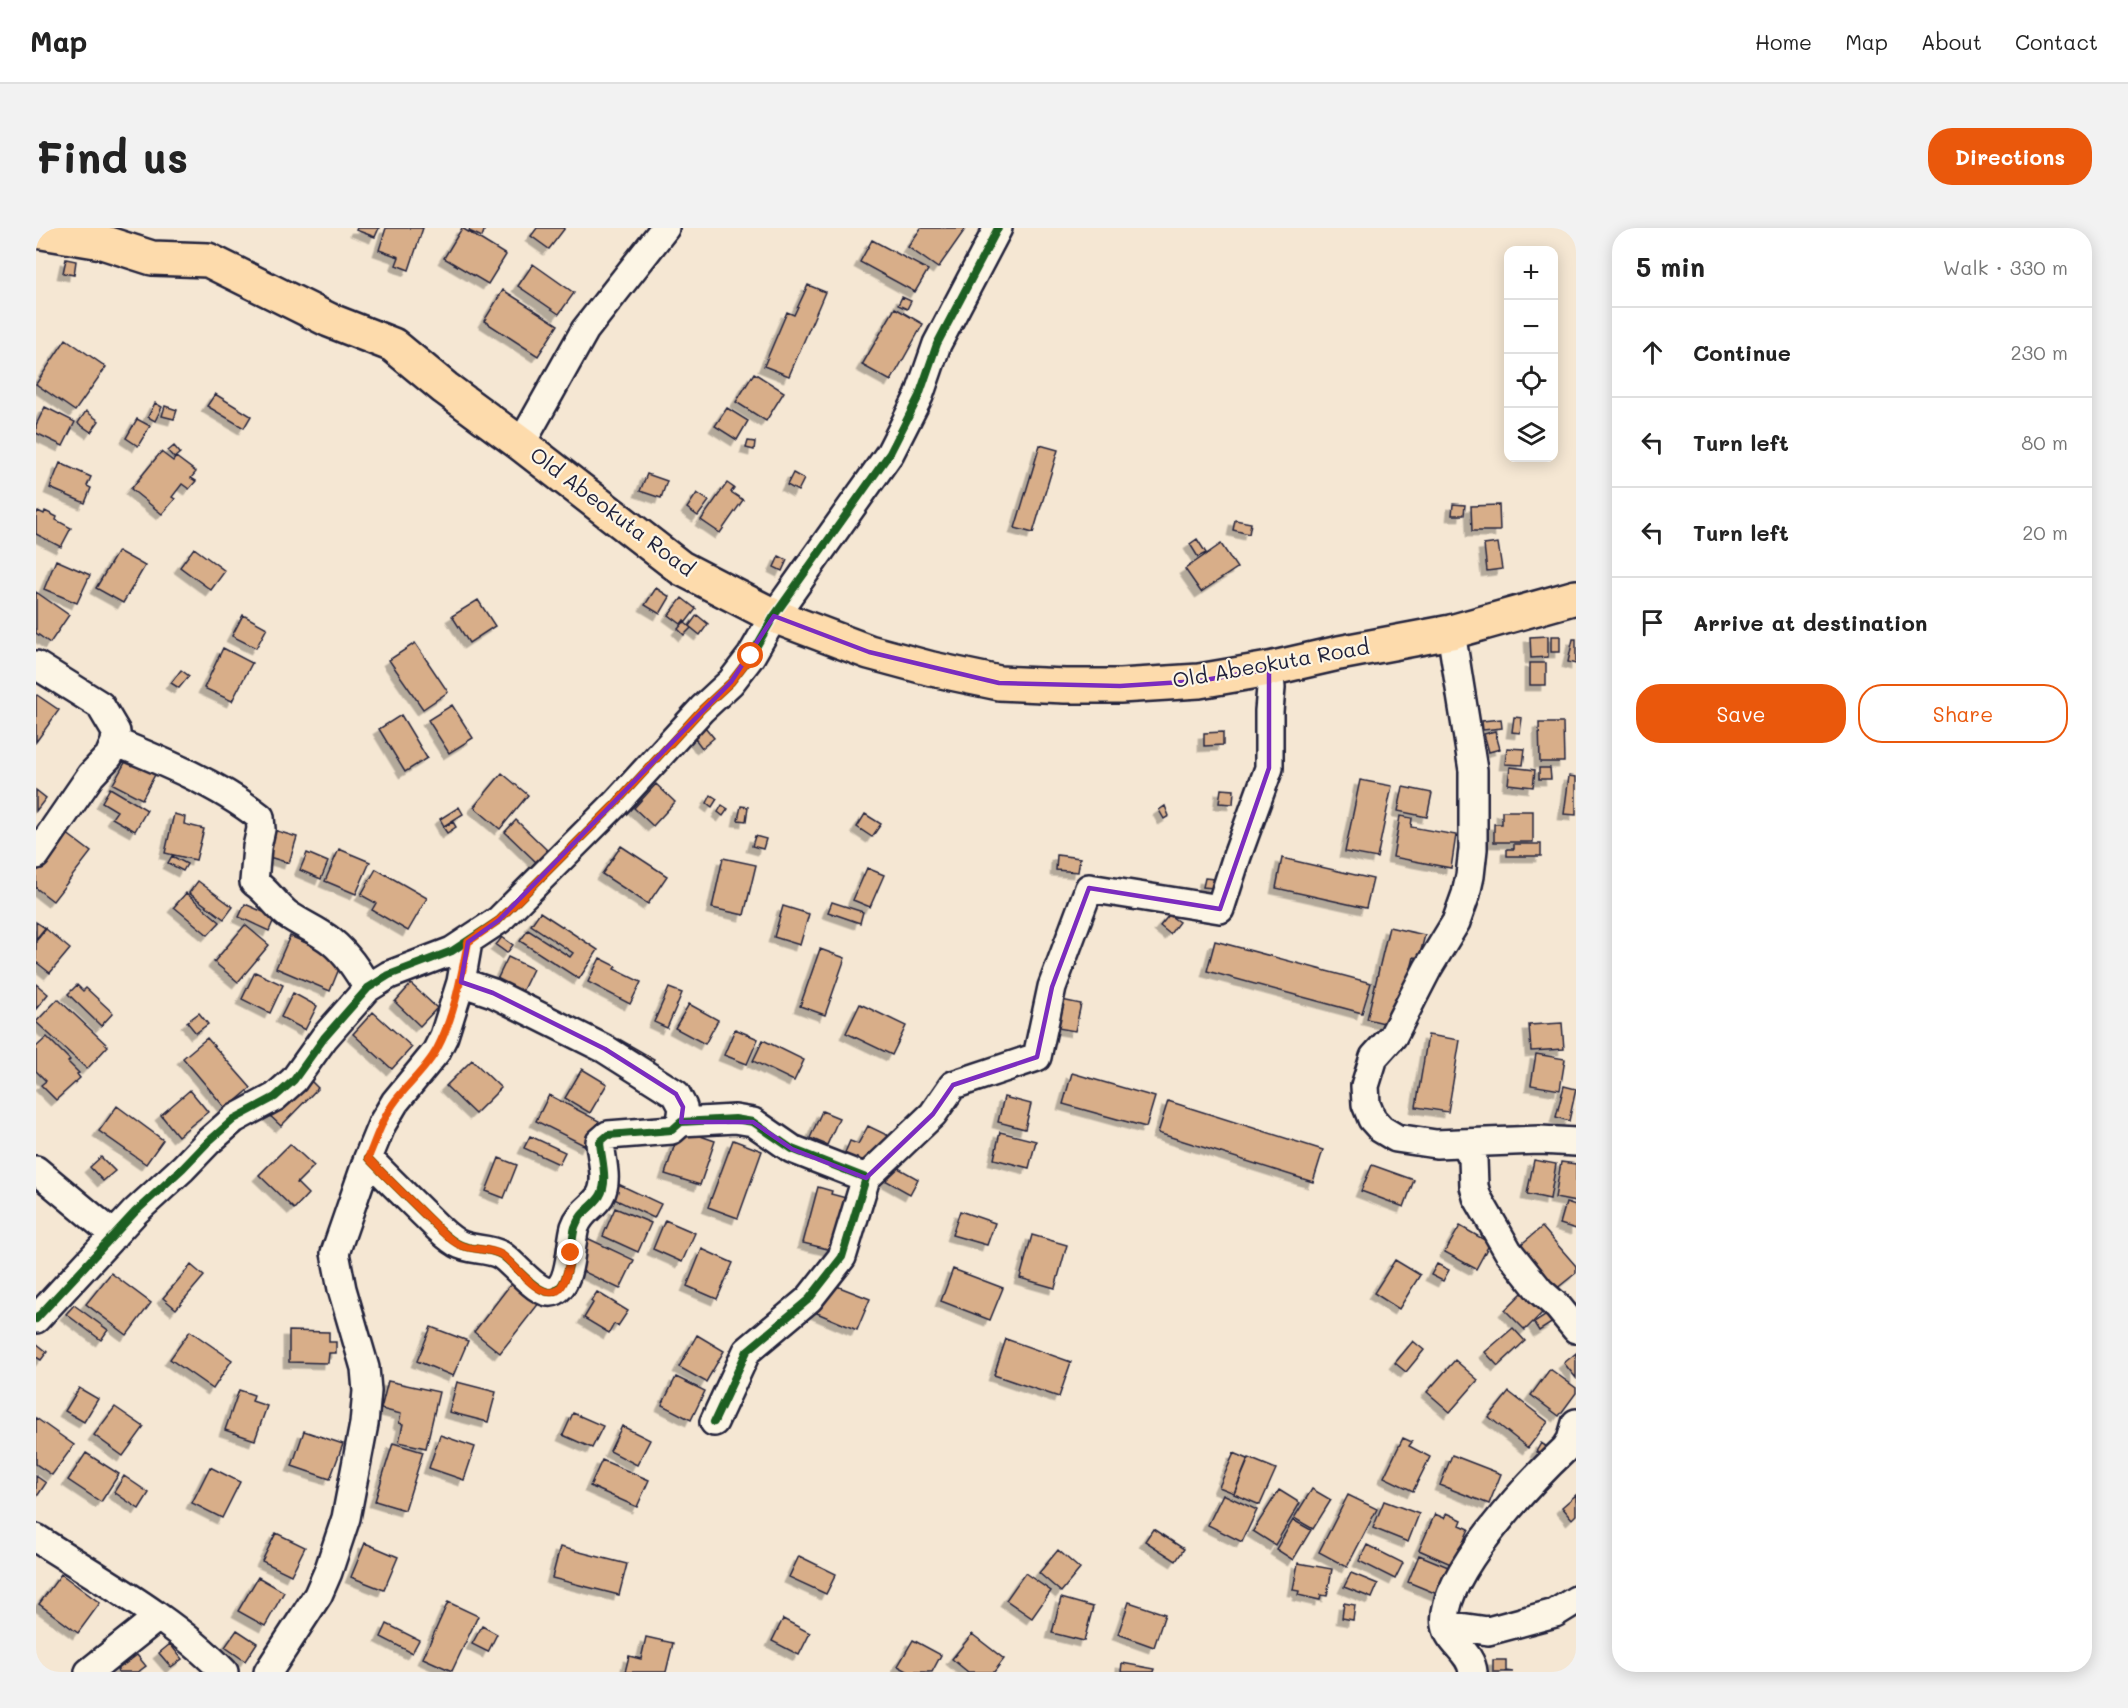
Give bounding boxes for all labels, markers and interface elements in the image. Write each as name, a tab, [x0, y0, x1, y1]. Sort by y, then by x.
text: Map	[30, 23, 87, 59]
text: Home	[1755, 28, 1812, 55]
text: Map	[1845, 28, 1888, 55]
text: About	[1921, 28, 1982, 55]
text: Contact	[2015, 28, 2098, 55]
button: Directions	[1928, 128, 2092, 185]
text: Find us	[36, 129, 188, 184]
map controls	[1504, 246, 1558, 462]
button: +	[1504, 246, 1558, 300]
text: 5 min	[1636, 250, 1705, 284]
text: Walk · 330 m	[1943, 254, 2068, 280]
button: −	[1504, 300, 1558, 354]
icon: ahead	[1636, 336, 1669, 369]
text: Continue	[1693, 338, 1791, 367]
text: 230 m	[2010, 339, 2068, 365]
button: locate	[1504, 354, 1558, 408]
button: layers	[1504, 408, 1558, 462]
icon: left	[1636, 426, 1669, 459]
text: Turn left	[1693, 428, 1789, 457]
text: 80 m	[2021, 429, 2068, 455]
street label: Old Abeokuta Road	[525, 440, 701, 582]
icon: left	[1636, 516, 1669, 549]
text: Turn left	[1693, 518, 1789, 547]
text: 20 m	[2022, 519, 2068, 545]
icon: arrive	[1636, 606, 1669, 639]
text: Arrive at destination	[1693, 608, 1928, 637]
street label: Old Abeokuta Road	[1170, 632, 1371, 693]
route start	[737, 642, 763, 668]
button: Save	[1636, 684, 1846, 743]
button: Share	[1858, 684, 2068, 743]
route end	[557, 1239, 583, 1265]

